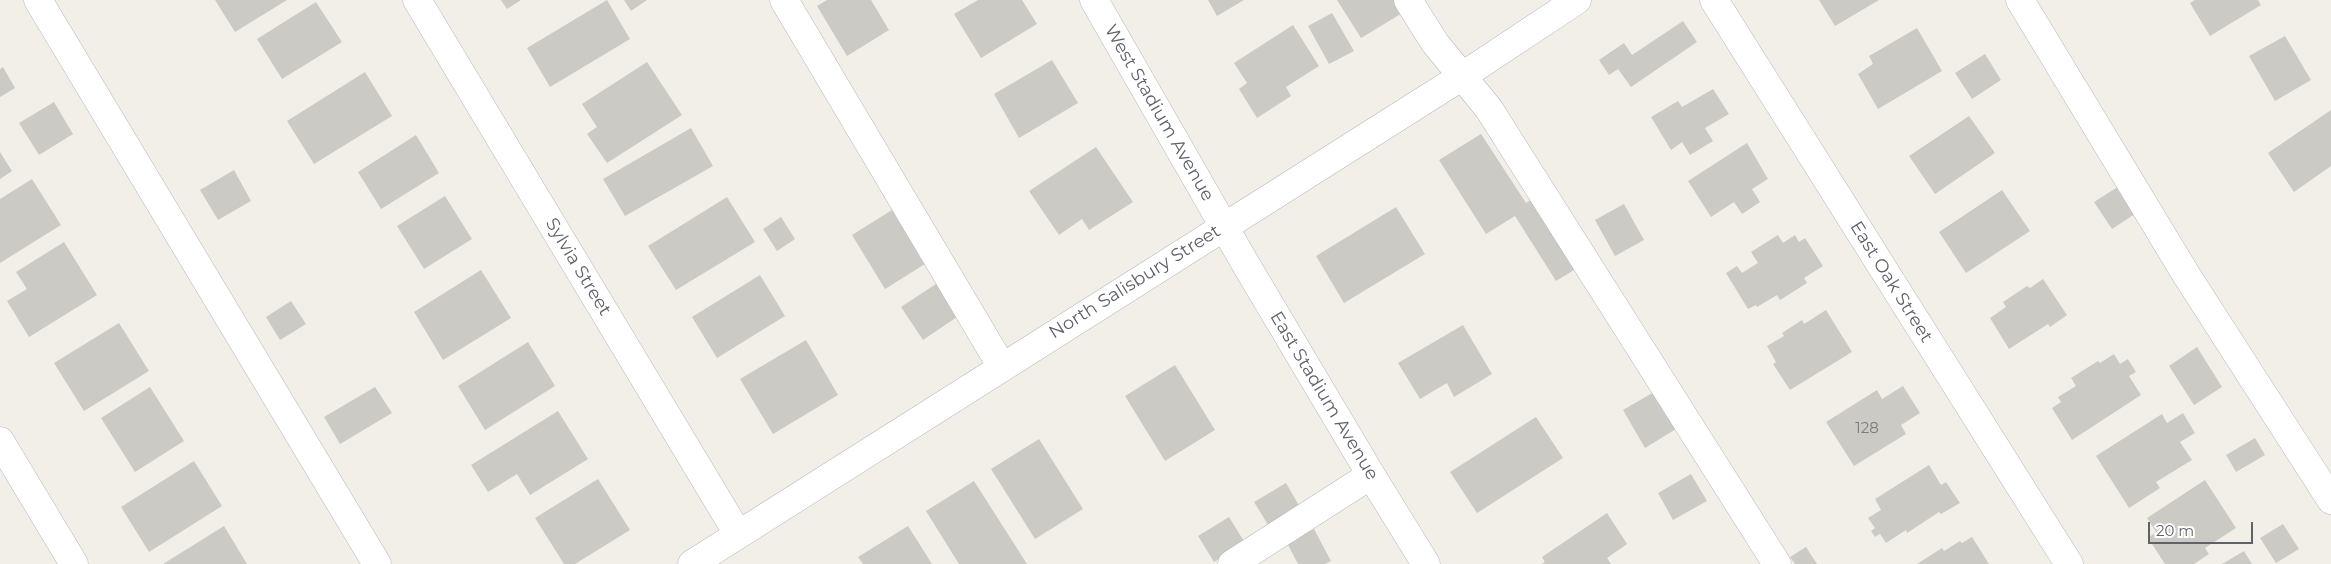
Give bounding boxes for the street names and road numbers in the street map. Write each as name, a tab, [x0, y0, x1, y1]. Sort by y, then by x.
street label: West Stadium Avenue	[1100, 21, 1218, 205]
street label: Sylvia Street	[540, 214, 616, 320]
street label: East Oak Street	[1845, 217, 1937, 347]
street label: North Salisbury Street	[1045, 220, 1225, 344]
street label: East Stadium Avenue	[1265, 308, 1383, 484]

